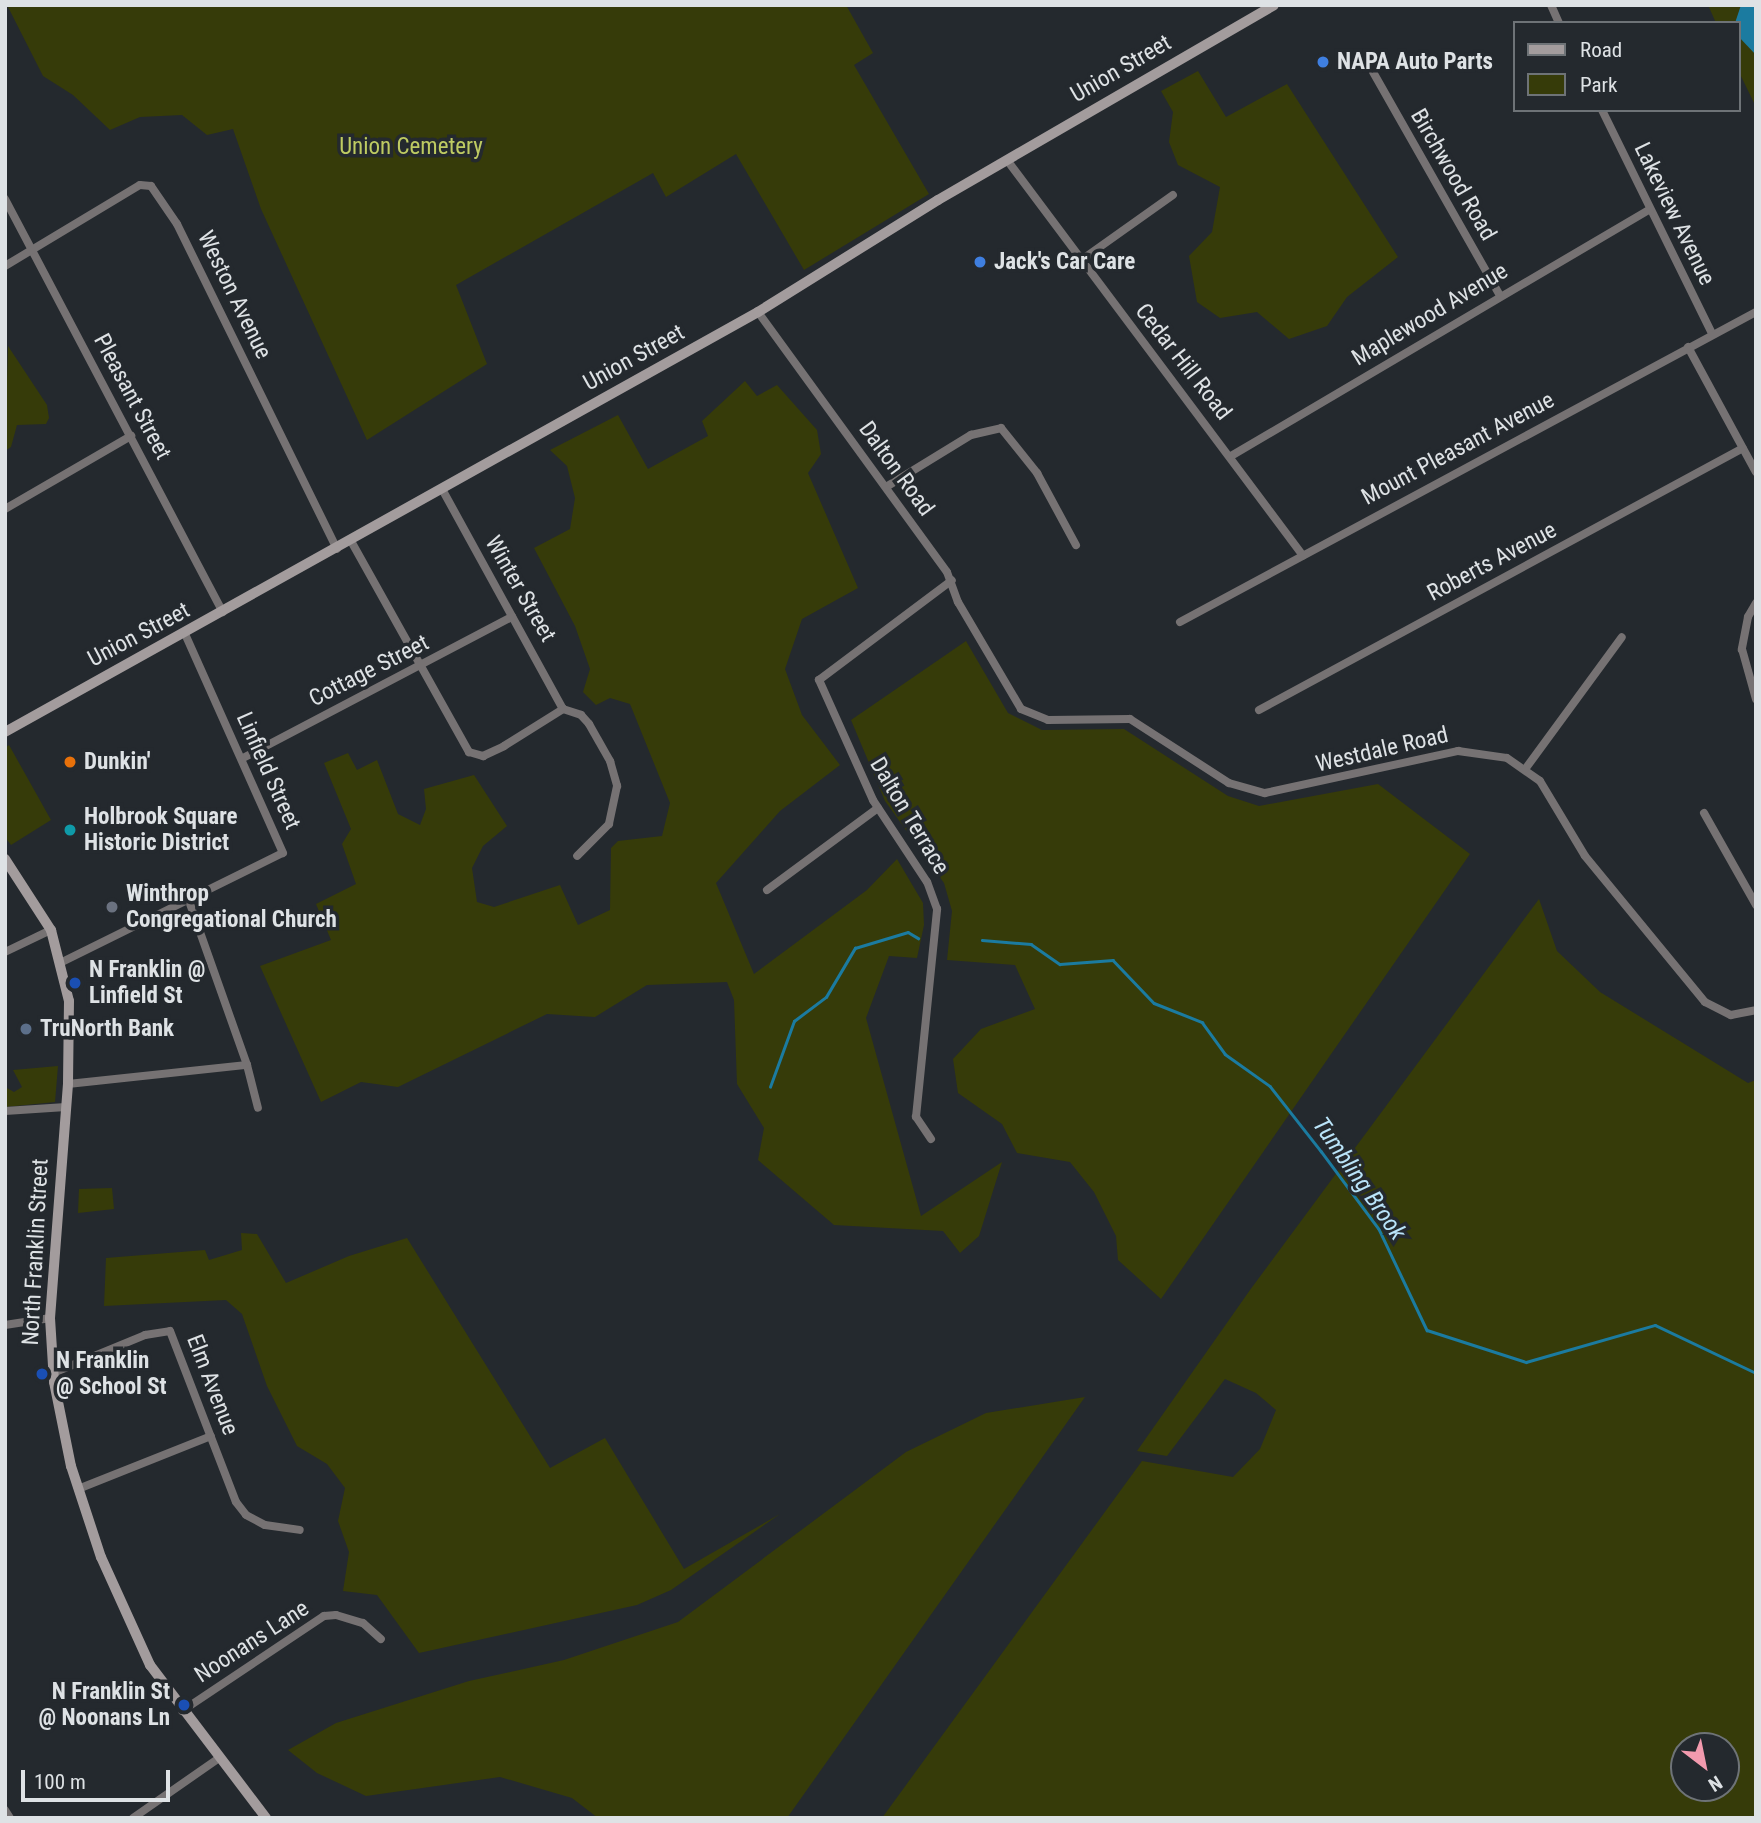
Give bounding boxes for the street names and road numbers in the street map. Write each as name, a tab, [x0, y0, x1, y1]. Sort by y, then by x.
street label: Union Street	[1066, 29, 1176, 109]
street label: Birchwood Road	[1404, 104, 1502, 246]
street label: Lakeview Avenue	[1628, 138, 1720, 290]
street label: Weston Avenue	[191, 226, 277, 364]
street label: Maplewood Avenue	[1347, 258, 1513, 372]
street label: Cedar Hill Road	[1129, 298, 1237, 426]
street label: Union Street	[579, 319, 689, 397]
street label: Pleasant Street	[87, 329, 177, 465]
street label: Mount Pleasant Avenue	[1357, 387, 1559, 511]
street label: Dalton Road	[852, 416, 940, 522]
street label: Roberts Avenue	[1423, 516, 1561, 608]
street label: Winter Street	[479, 531, 561, 647]
street label: Union Street	[83, 597, 195, 673]
street label: Cottage Street	[305, 629, 433, 713]
street label: Linfield Street	[230, 708, 306, 834]
street label: Westdale Road	[1313, 721, 1451, 779]
street label: Dalton Terrace	[863, 752, 955, 880]
street label: North Franklin Street	[17, 1158, 55, 1346]
street label: Elm Avenue	[180, 1331, 244, 1439]
street label: Noonans Lane	[190, 1595, 314, 1689]

